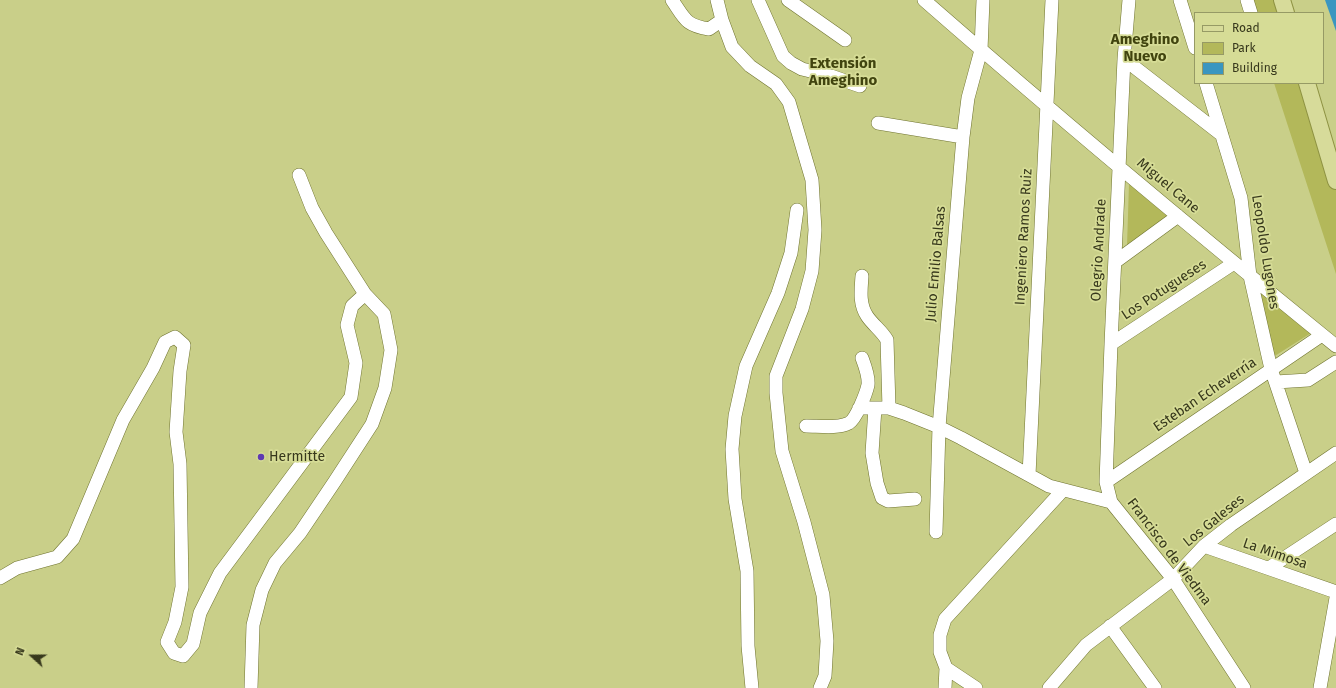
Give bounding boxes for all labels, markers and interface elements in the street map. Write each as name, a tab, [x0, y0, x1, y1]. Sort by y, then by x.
legend	[1194, 12, 1324, 84]
text: Road	[1232, 21, 1260, 35]
district label: Ameghino Nuevo	[1111, 31, 1179, 66]
text: Park	[1232, 41, 1256, 55]
district label: Extensión Ameghino	[809, 55, 877, 90]
text: Building	[1232, 61, 1277, 75]
street label: Miguel Cane	[1133, 155, 1203, 217]
street label: Ingeniero Ramos Ruiz	[1012, 168, 1036, 306]
street label: Leopoldo Lugones	[1248, 194, 1282, 310]
street label: Olegrio Andrade	[1088, 198, 1110, 302]
street label: Julio Emilio Balsas	[923, 205, 949, 323]
street label: Los Potugueses	[1118, 256, 1210, 324]
street label: Esteban Echeverría	[1150, 354, 1260, 436]
place label: Hermitte	[269, 449, 325, 465]
marker: Hermitte	[256, 452, 266, 462]
street label: Los Galeses	[1180, 491, 1248, 551]
street label: Francisco de Viedma	[1123, 495, 1215, 609]
street label: La Mimosa	[1241, 535, 1309, 573]
north arrow	[12, 636, 52, 676]
text: N	[13, 646, 28, 657]

